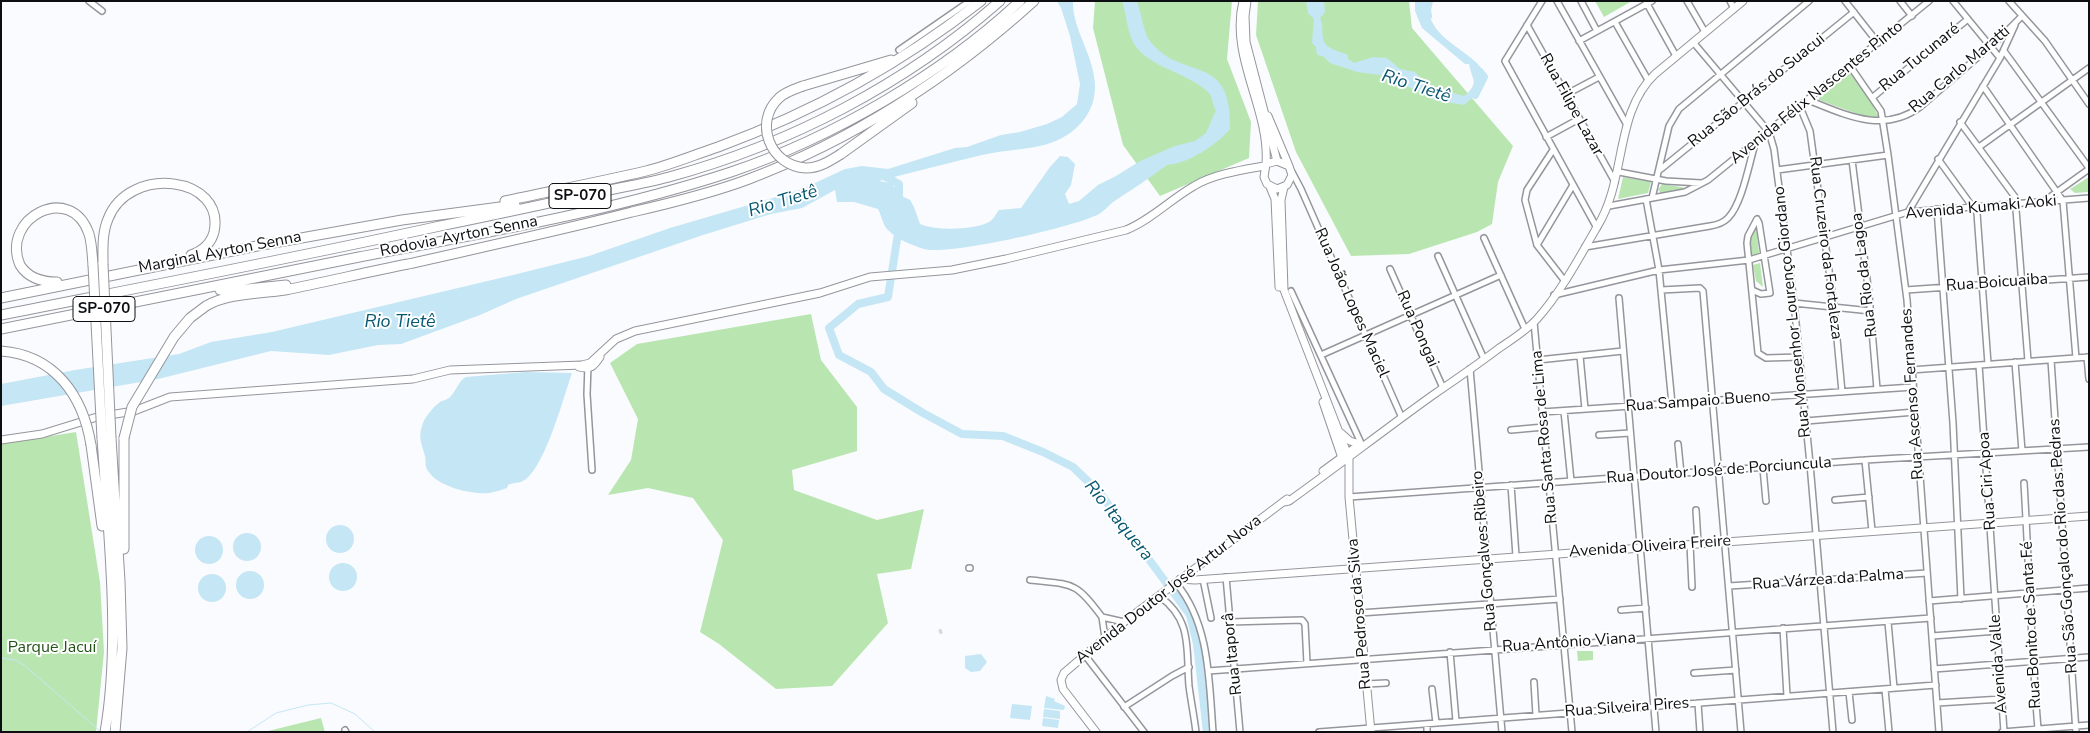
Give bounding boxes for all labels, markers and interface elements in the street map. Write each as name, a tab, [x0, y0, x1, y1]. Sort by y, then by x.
street label: Avenida Félix Nascentes Pinto	[1727, 17, 1907, 169]
street label: Rua Tucunaré	[1876, 20, 1964, 96]
street label: Rua Carlo Maratti	[1906, 22, 2014, 118]
street label: Rua São Brás do Suacui	[1685, 30, 1829, 152]
street label: Rua Filipe Lazar	[1535, 51, 1607, 159]
water label: Rio Tietê	[1379, 66, 1453, 108]
street label: Rua Cruzeiro da Fortaleza	[1804, 155, 1846, 341]
water label: Rio Tietê	[746, 181, 820, 223]
road number: SP-070	[549, 184, 611, 208]
street label: Rua Monsenhor Lourenço Giordano	[1770, 185, 1816, 439]
street label: Avenida Kumaki Aoki	[1905, 192, 2057, 224]
street label: Rodovia Ayrton Senna	[378, 212, 540, 262]
street label: Rua Rio da Lagoa	[1848, 212, 1882, 338]
street label: Rua João Lopes Maciel	[1309, 225, 1393, 381]
street label: Marginal Ayrton Senna	[137, 228, 303, 278]
street label: Rua Boicuaiba	[1945, 270, 2049, 296]
street label: Rua Pongai	[1392, 288, 1442, 370]
road number: SP-070	[73, 296, 135, 322]
street label: Rua Ascenso Fernandes	[1897, 308, 1929, 480]
water label: Rio Tietê	[364, 312, 436, 334]
street label: Rua Santa Rosa de Lima	[1528, 349, 1562, 525]
street label: Rua Sampaio Bueno	[1625, 387, 1771, 417]
street label: Rua São Gonçalo do Rio das Pedras	[2046, 418, 2082, 674]
street label: Rua Ciri Apoa	[1975, 431, 2001, 531]
street label: Rua Doutor José de Porciuncula	[1606, 454, 1832, 488]
street label: Rua Gonçalves Ribeiro	[1468, 470, 1502, 632]
water label: Rio Itaquera	[1079, 476, 1157, 566]
street label: Avenida Doutor José Artur Nova	[1072, 512, 1266, 668]
street label: Avenida Oliveira Freire	[1568, 532, 1732, 562]
street label: Rua Pedroso da Silva	[1344, 538, 1376, 690]
street label: Rua Bonito de Santa Fé	[2018, 541, 2046, 709]
street label: Rua Várzea da Palma	[1752, 565, 1904, 595]
street label: Rua Itaporâ	[1219, 612, 1247, 696]
street label: Avenida Valle	[1986, 614, 2012, 714]
street label: Rua Antônio Viana	[1501, 629, 1637, 657]
park label: Parque Jacuí	[8, 638, 96, 658]
street label: Rua Silveira Pires	[1564, 694, 1690, 722]

